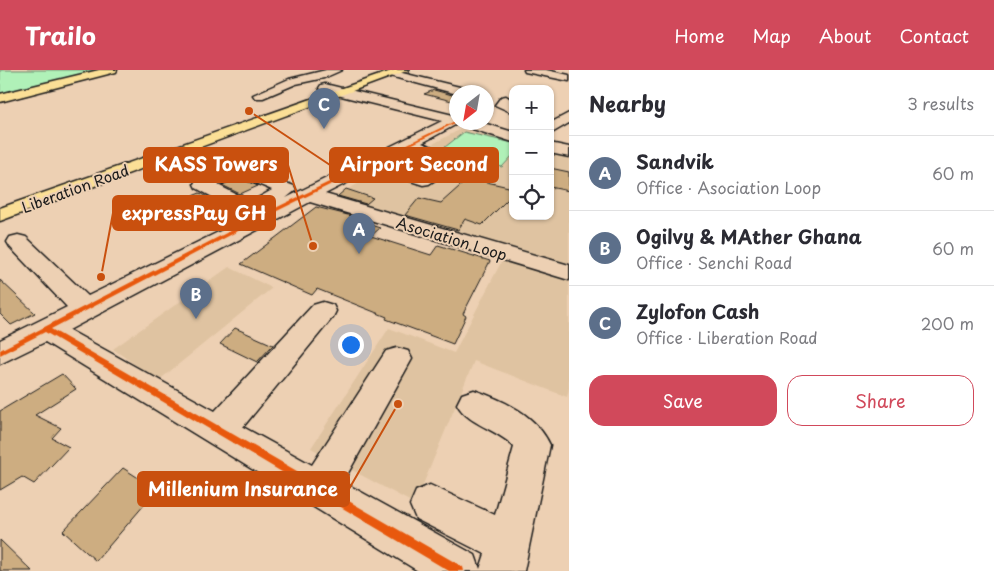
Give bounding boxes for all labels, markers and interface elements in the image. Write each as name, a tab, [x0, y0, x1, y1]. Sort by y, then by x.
text: Trailo	[25, 17, 96, 53]
text: Home	[674, 22, 724, 49]
text: Map	[752, 22, 791, 49]
text: About	[819, 22, 871, 49]
text: Contact	[899, 22, 969, 49]
north arrow	[449, 85, 494, 130]
map controls	[509, 85, 554, 220]
button: +	[509, 85, 554, 130]
text: Nearby	[589, 87, 666, 119]
pin: C	[308, 88, 340, 129]
text: 3 results	[907, 91, 974, 115]
button: −	[509, 130, 554, 175]
text: Sandvik	[636, 147, 714, 175]
callout: KASS Towers	[144, 148, 288, 182]
callout: Airport Second	[330, 148, 498, 182]
text: KASS Towers	[154, 149, 278, 177]
text: Airport Second	[340, 149, 488, 177]
street label: Liberation Road	[18, 158, 132, 218]
text: A	[599, 161, 611, 185]
text: 60 m	[932, 161, 974, 185]
button: locate	[509, 175, 554, 220]
text: Office · Asociation Loop	[636, 175, 821, 199]
callout: expressPay GH	[113, 196, 275, 230]
text: expressPay GH	[122, 198, 266, 226]
street label: Asociation Loop	[394, 210, 510, 266]
pin: A	[343, 213, 375, 254]
text: Ogilvy & MAther Ghana	[636, 222, 862, 250]
text: B	[600, 236, 610, 260]
text: 60 m	[932, 236, 974, 260]
text: Office · Senchi Road	[636, 250, 792, 274]
pin: B	[180, 278, 212, 319]
text: Zylofon Cash	[636, 297, 760, 325]
text: C	[599, 311, 611, 335]
text: 200 m	[921, 311, 974, 335]
text: Office · Liberation Road	[636, 325, 818, 349]
your location	[338, 332, 364, 358]
button: Save	[589, 375, 777, 426]
button: Share	[787, 375, 974, 426]
callout: Millenium Insurance	[138, 472, 349, 506]
text: Millenium Insurance	[148, 474, 338, 502]

